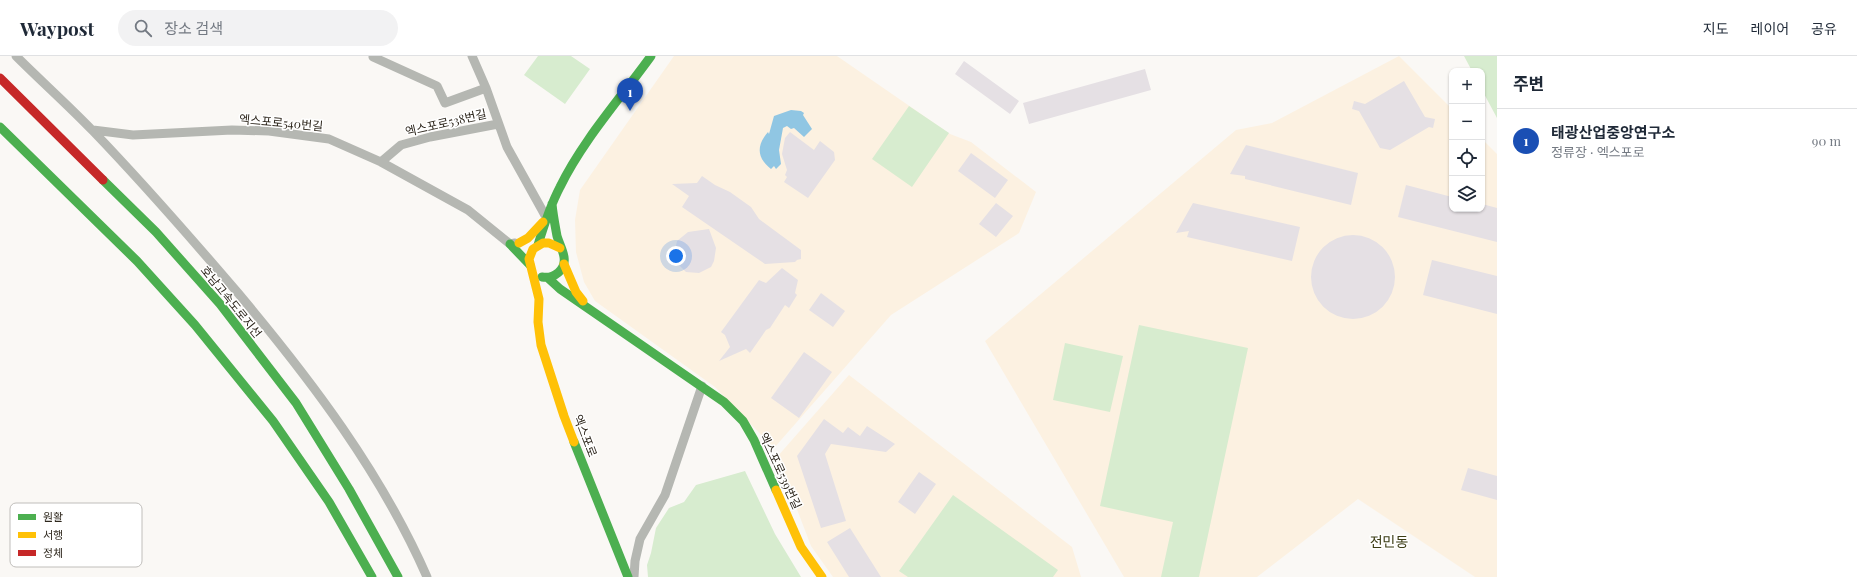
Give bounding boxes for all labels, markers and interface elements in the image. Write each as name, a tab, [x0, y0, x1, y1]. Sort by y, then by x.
search box	[118, 10, 398, 46]
text: Waypost	[20, 15, 94, 41]
icon: search	[132, 17, 154, 39]
text: 장소 검색	[164, 18, 223, 38]
text: 지도	[1703, 19, 1729, 38]
text: 레이어	[1751, 19, 1789, 38]
text: 공유	[1811, 19, 1837, 38]
map controls	[1449, 68, 1485, 212]
button: +	[1449, 68, 1485, 104]
text: 주변	[1513, 72, 1544, 94]
pin: 1	[617, 78, 643, 111]
button: −	[1449, 104, 1485, 140]
street label: 엑스포로538번길	[404, 105, 488, 139]
street label: 엑스포로540번길	[238, 110, 324, 134]
text: 태광산업중앙연구소	[1551, 122, 1675, 142]
text: 1	[1524, 132, 1528, 149]
text: 90 m	[1812, 132, 1841, 149]
button: locate	[1449, 140, 1485, 176]
text: 정류장 · 엑스포로	[1551, 143, 1645, 160]
button: layers	[1449, 176, 1485, 212]
your location	[666, 246, 686, 266]
street label: 호남고속도로지선	[198, 262, 266, 341]
street label: 엑스포로	[571, 412, 601, 459]
street label: 엑스포로539번길	[756, 430, 806, 511]
legend	[10, 503, 142, 567]
text: 원활	[43, 509, 63, 524]
text: 서행	[43, 527, 63, 542]
district label: 전민동	[1370, 532, 1408, 551]
text: 정체	[43, 545, 63, 560]

